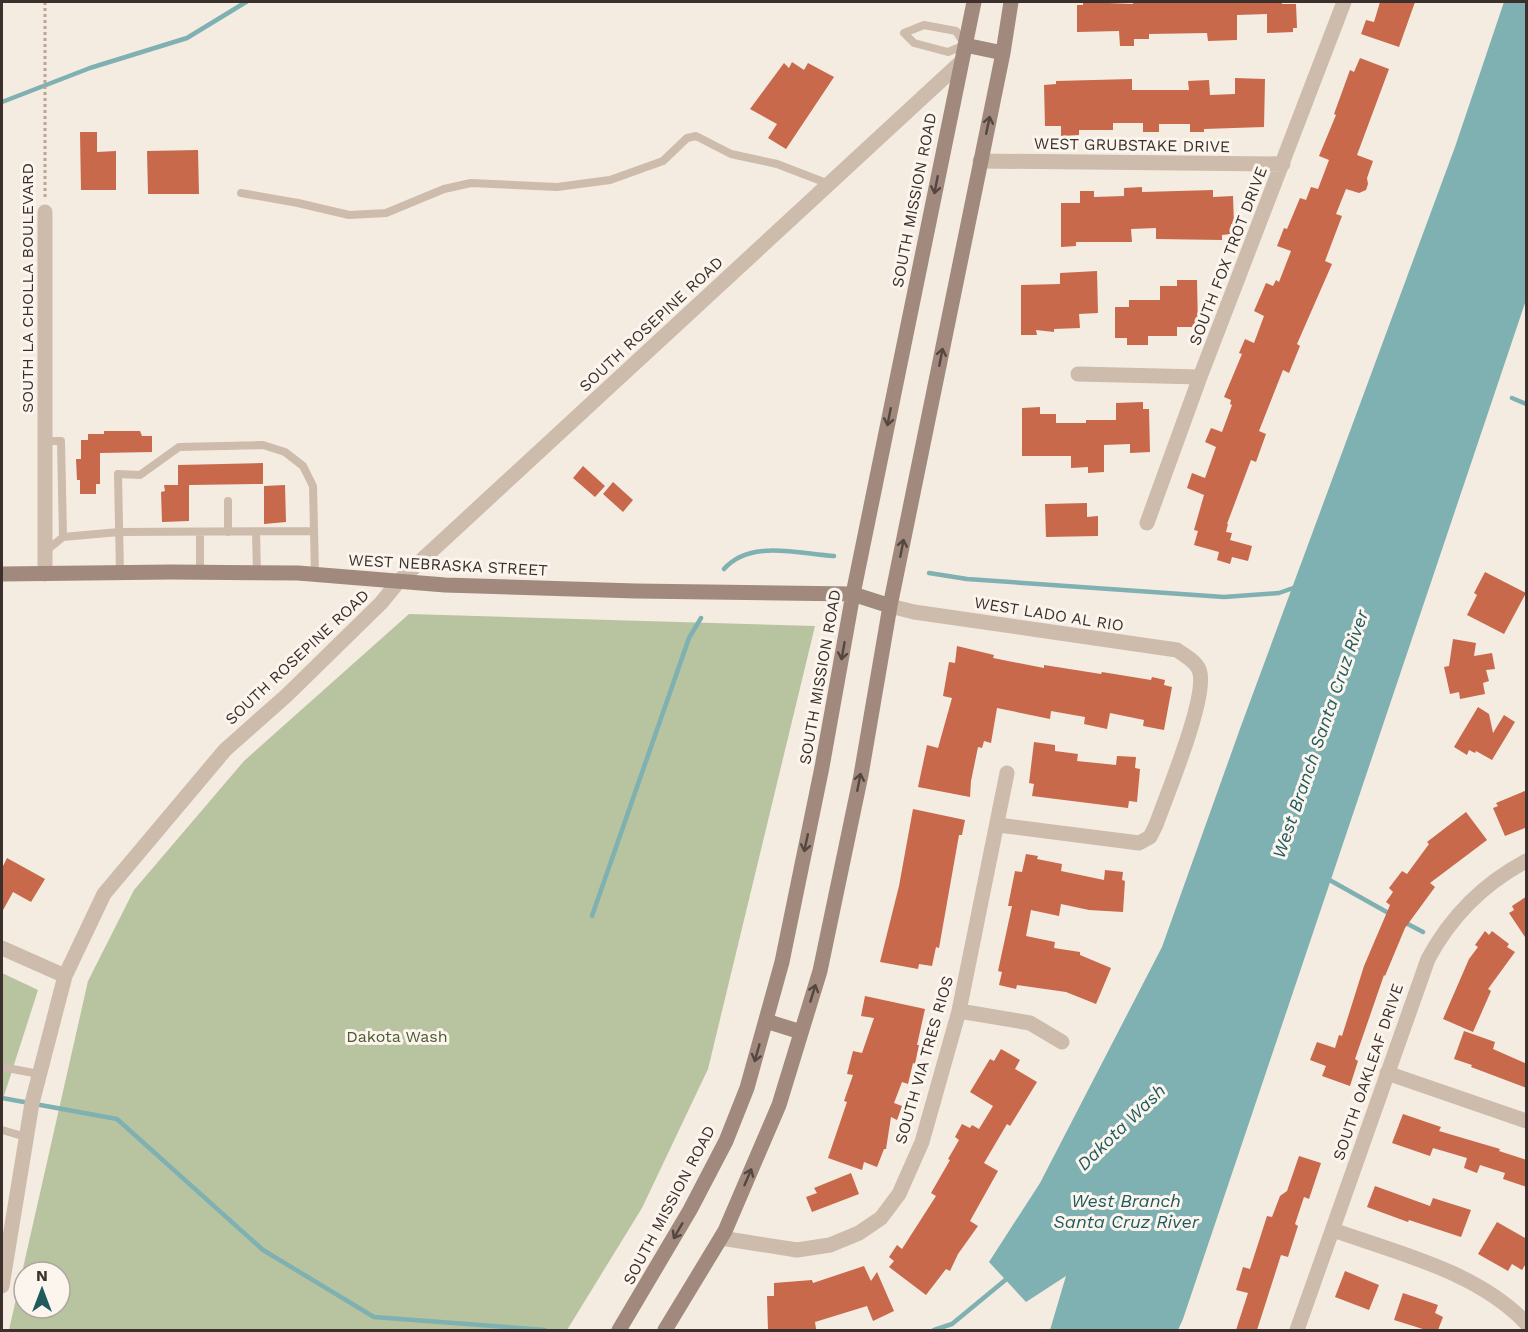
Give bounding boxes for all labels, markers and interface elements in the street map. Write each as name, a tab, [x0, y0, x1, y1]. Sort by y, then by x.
street label: SOUTH MISSION ROAD	[888, 111, 940, 289]
one-way arrow	[983, 116, 994, 135]
street label: WEST GRUBSTAKE DRIVE	[1034, 134, 1230, 156]
street label: SOUTH LA CHOLLA BOULEVARD	[18, 163, 37, 413]
street label: SOUTH FOX TROT DRIVE	[1185, 164, 1271, 348]
one-way arrow	[930, 175, 941, 194]
street label: SOUTH ROSEPINE ROAD	[575, 252, 727, 396]
one-way arrow	[935, 348, 947, 367]
one-way arrow	[883, 407, 894, 427]
one-way arrow	[897, 539, 908, 559]
street label: WEST NEBRASKA STREET	[348, 550, 549, 580]
street label: SOUTH ROSEPINE ROAD	[221, 585, 373, 729]
street label: SOUTH MISSION ROAD	[795, 588, 845, 766]
street label: WEST LADO AL RIO	[973, 593, 1125, 635]
water label: West Branch Santa Cruz River	[1268, 606, 1373, 861]
one-way arrow	[837, 641, 848, 660]
one-way arrow	[854, 773, 865, 793]
one-way arrow	[800, 833, 812, 852]
street label: SOUTH VIA TRES RIOS	[891, 974, 957, 1146]
street label: SOUTH OAKLEAF DRIVE	[1329, 981, 1407, 1163]
one-way arrow	[808, 984, 819, 1003]
park label: Dakota Wash	[346, 1027, 448, 1046]
one-way arrow	[750, 1043, 762, 1062]
water label: Dakota Wash	[1072, 1080, 1170, 1174]
street label: SOUTH MISSION ROAD	[619, 1122, 719, 1288]
one-way arrow	[743, 1168, 754, 1187]
water label: West Branch Santa Cruz River	[1053, 1190, 1200, 1232]
one-way arrow	[672, 1222, 684, 1239]
north arrow	[12, 1260, 72, 1320]
text: N	[36, 1266, 48, 1285]

